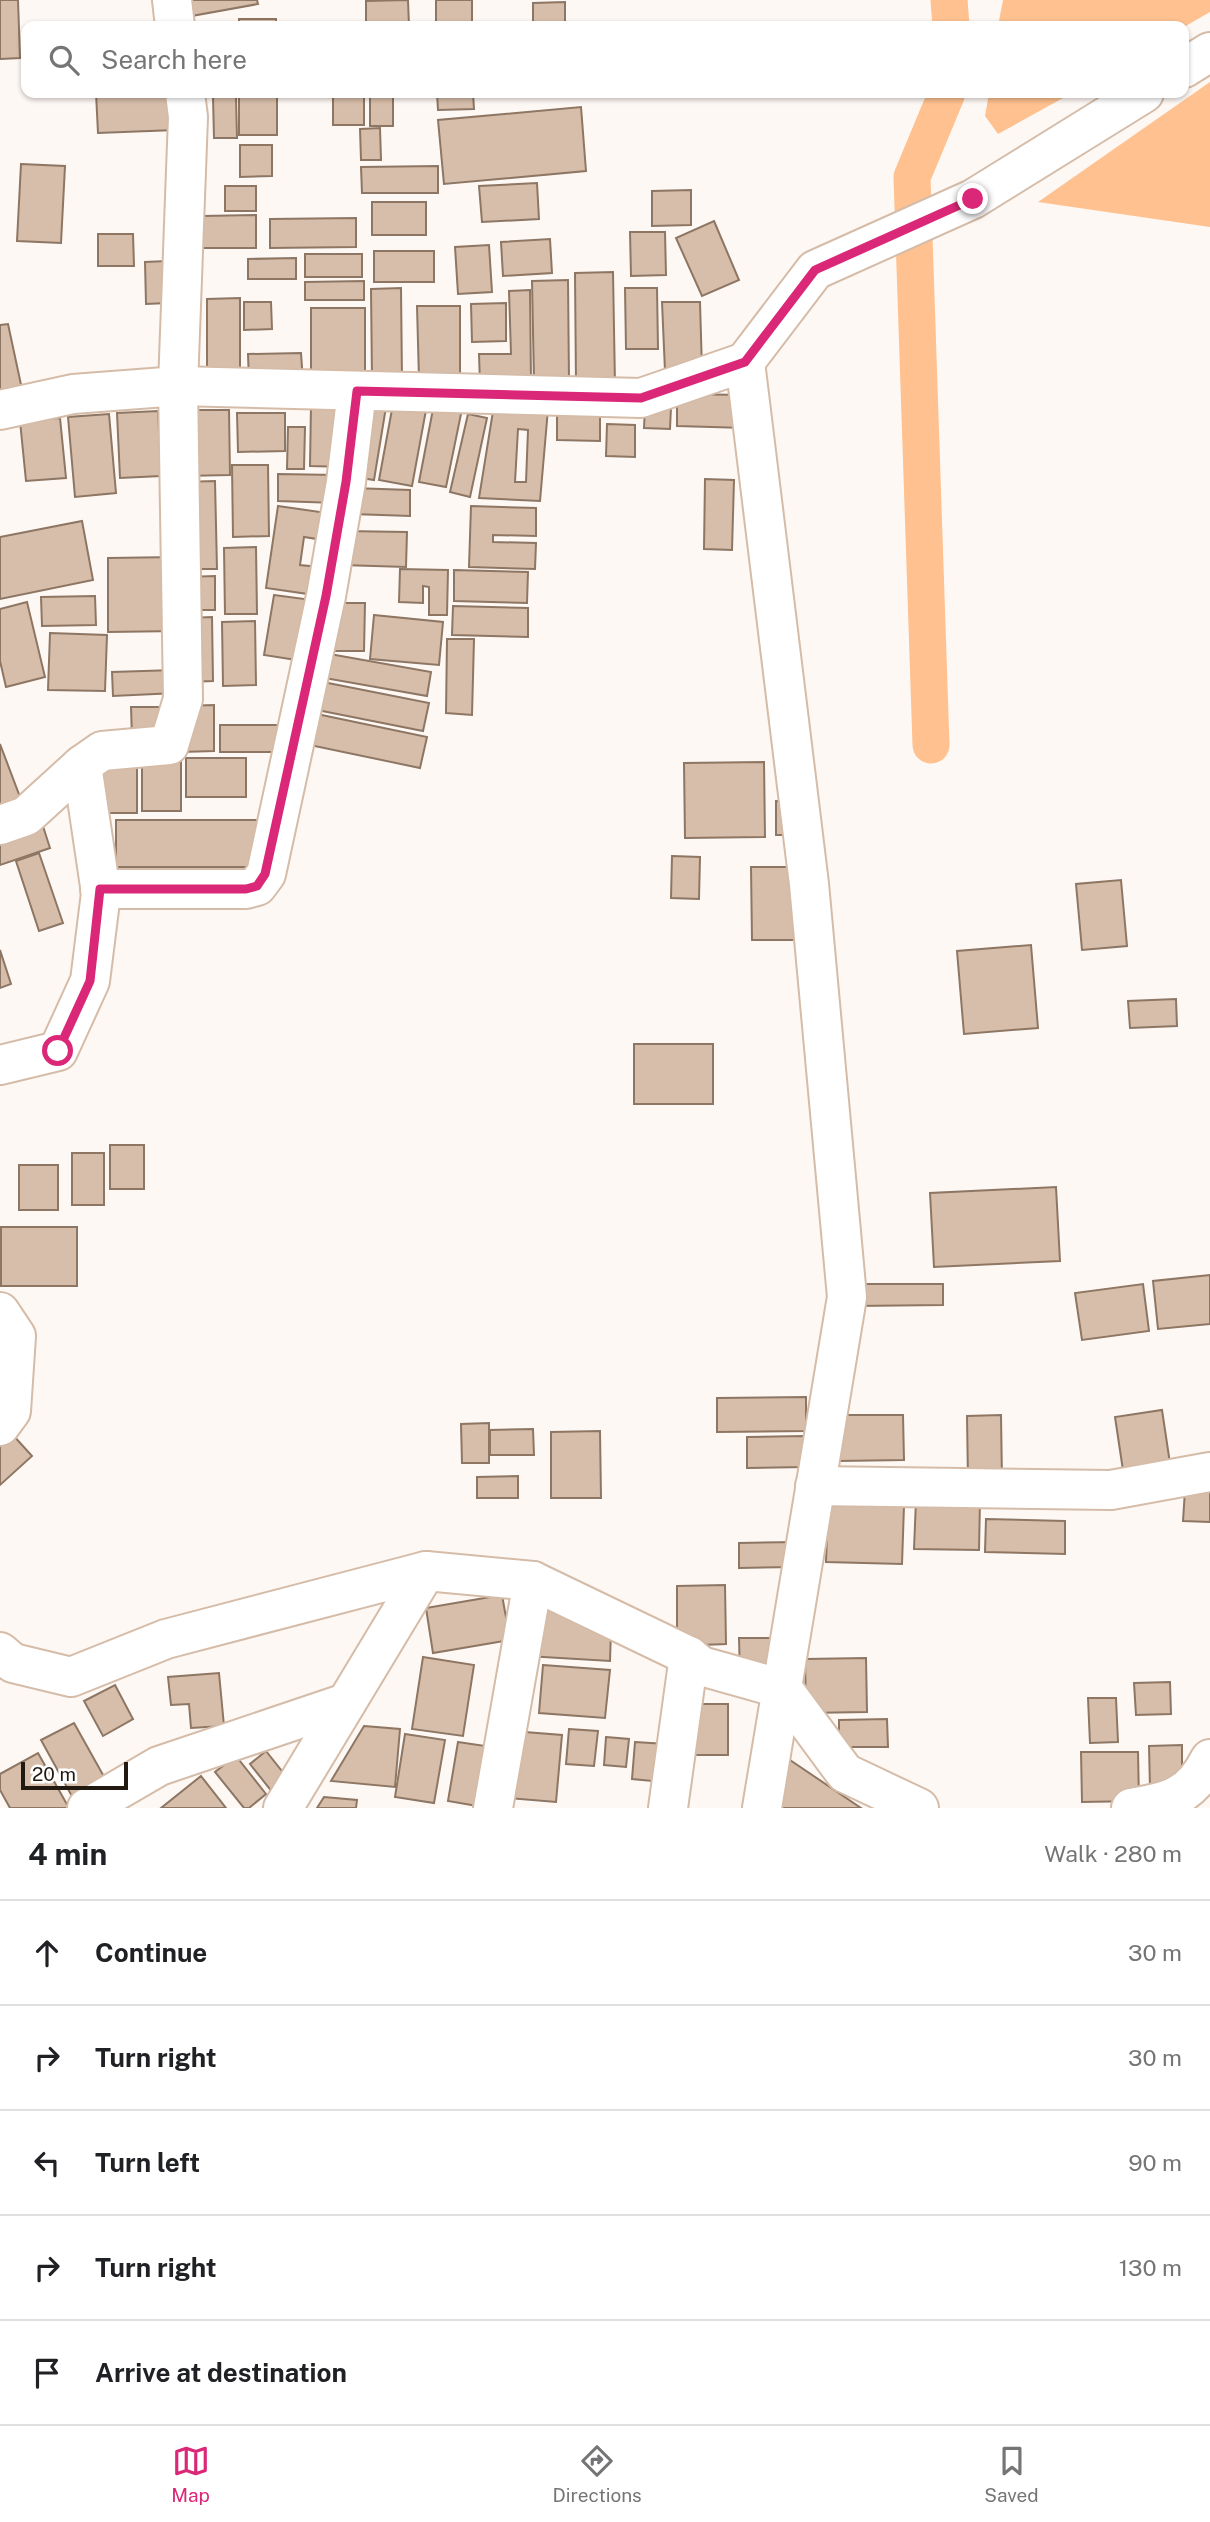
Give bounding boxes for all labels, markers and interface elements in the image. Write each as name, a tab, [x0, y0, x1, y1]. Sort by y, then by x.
search box	[21, 21, 1189, 98]
icon: search	[45, 41, 83, 79]
text: Search here	[101, 44, 247, 75]
route end	[957, 183, 988, 214]
route start	[42, 1035, 73, 1066]
scale bar	[21, 1759, 128, 1791]
text: 20 m	[32, 1763, 76, 1785]
text: 4 min	[28, 1836, 107, 1872]
text: Walk · 280 m	[1044, 1840, 1182, 1867]
icon: ahead	[28, 1934, 66, 1972]
text: Continue	[95, 1937, 207, 1968]
text: 30 m	[1128, 1939, 1182, 1966]
icon: right	[28, 2039, 66, 2077]
text: Turn right	[95, 2042, 217, 2073]
text: 30 m	[1128, 2044, 1182, 2071]
icon: left	[28, 2144, 66, 2182]
text: Turn left	[95, 2147, 200, 2178]
text: 90 m	[1128, 2149, 1182, 2176]
icon: right	[28, 2249, 66, 2287]
text: Turn right	[95, 2252, 217, 2283]
text: 130 m	[1119, 2254, 1182, 2281]
icon: arrive	[28, 2354, 66, 2392]
text: Arrive at destination	[95, 2357, 347, 2388]
tab: Map	[171, 2442, 210, 2506]
tab: Directions	[552, 2442, 642, 2506]
tab: Saved	[984, 2442, 1039, 2506]

